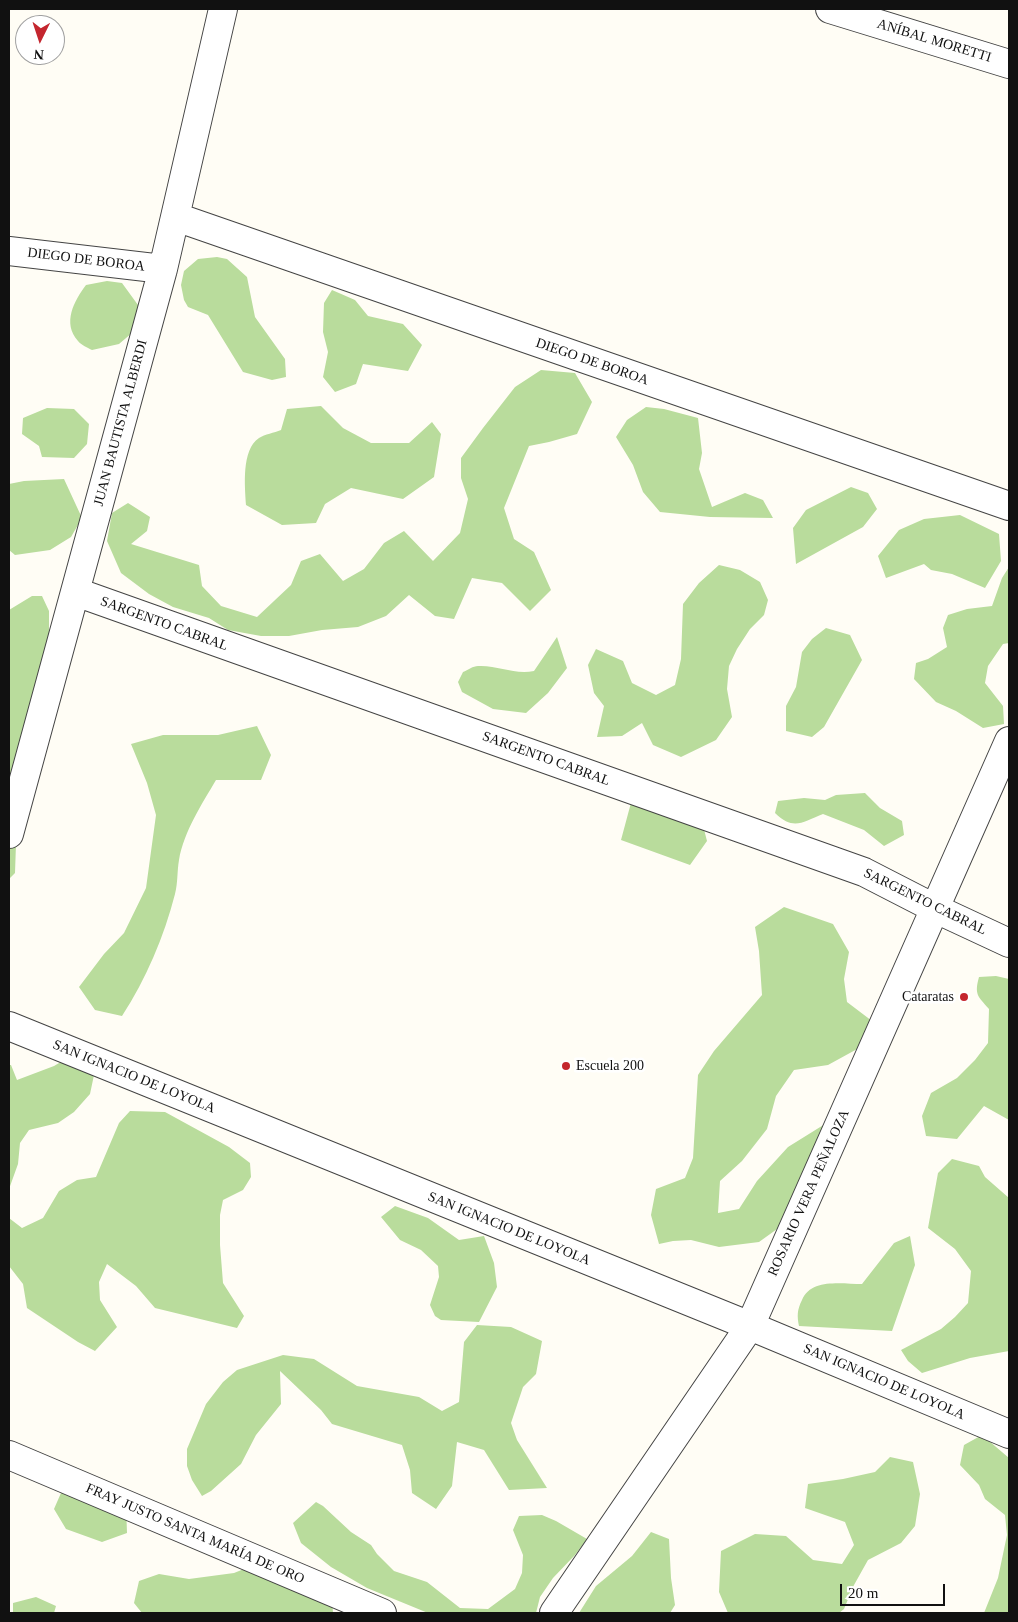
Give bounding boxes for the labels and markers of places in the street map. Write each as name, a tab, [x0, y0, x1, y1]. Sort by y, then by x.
place label: Cataratas	[902, 989, 954, 1005]
marker: Cataratas	[958, 991, 970, 1003]
place label: Escuela 200	[576, 1058, 644, 1074]
marker: Escuela 200	[560, 1060, 572, 1072]

